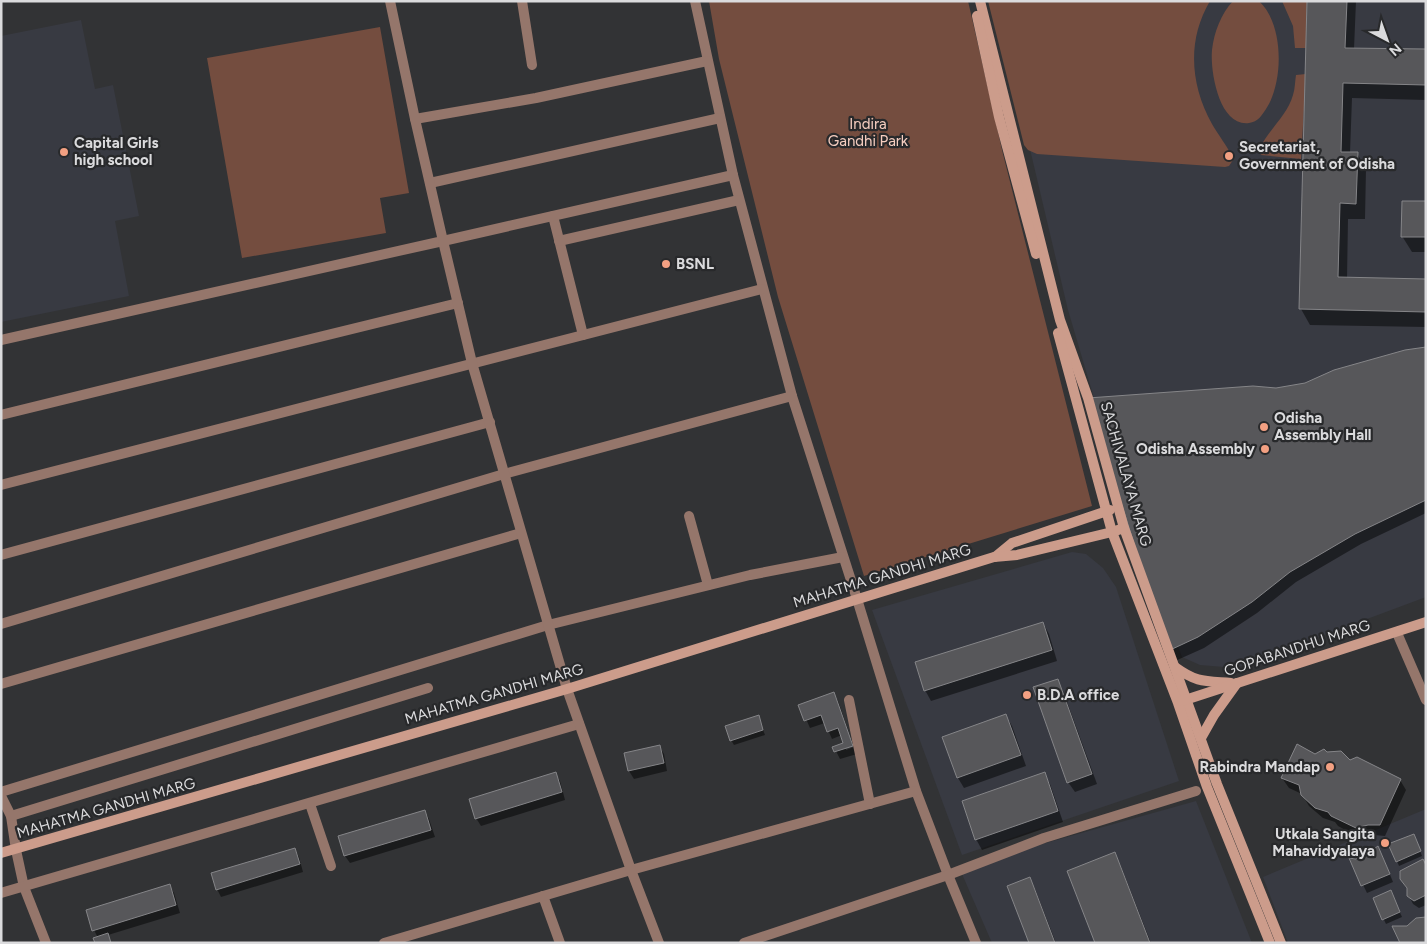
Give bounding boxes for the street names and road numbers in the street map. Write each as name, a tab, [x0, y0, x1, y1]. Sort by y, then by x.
street label: SACHIVALAYA MARG	[1097, 400, 1155, 548]
street label: MAHATMA GANDHI MARG	[791, 540, 973, 612]
street label: GOPABANDHU MARG	[1222, 616, 1372, 680]
street label: MAHATMA GANDHI MARG	[403, 660, 585, 728]
street label: MAHATMA GANDHI MARG	[15, 774, 197, 842]

